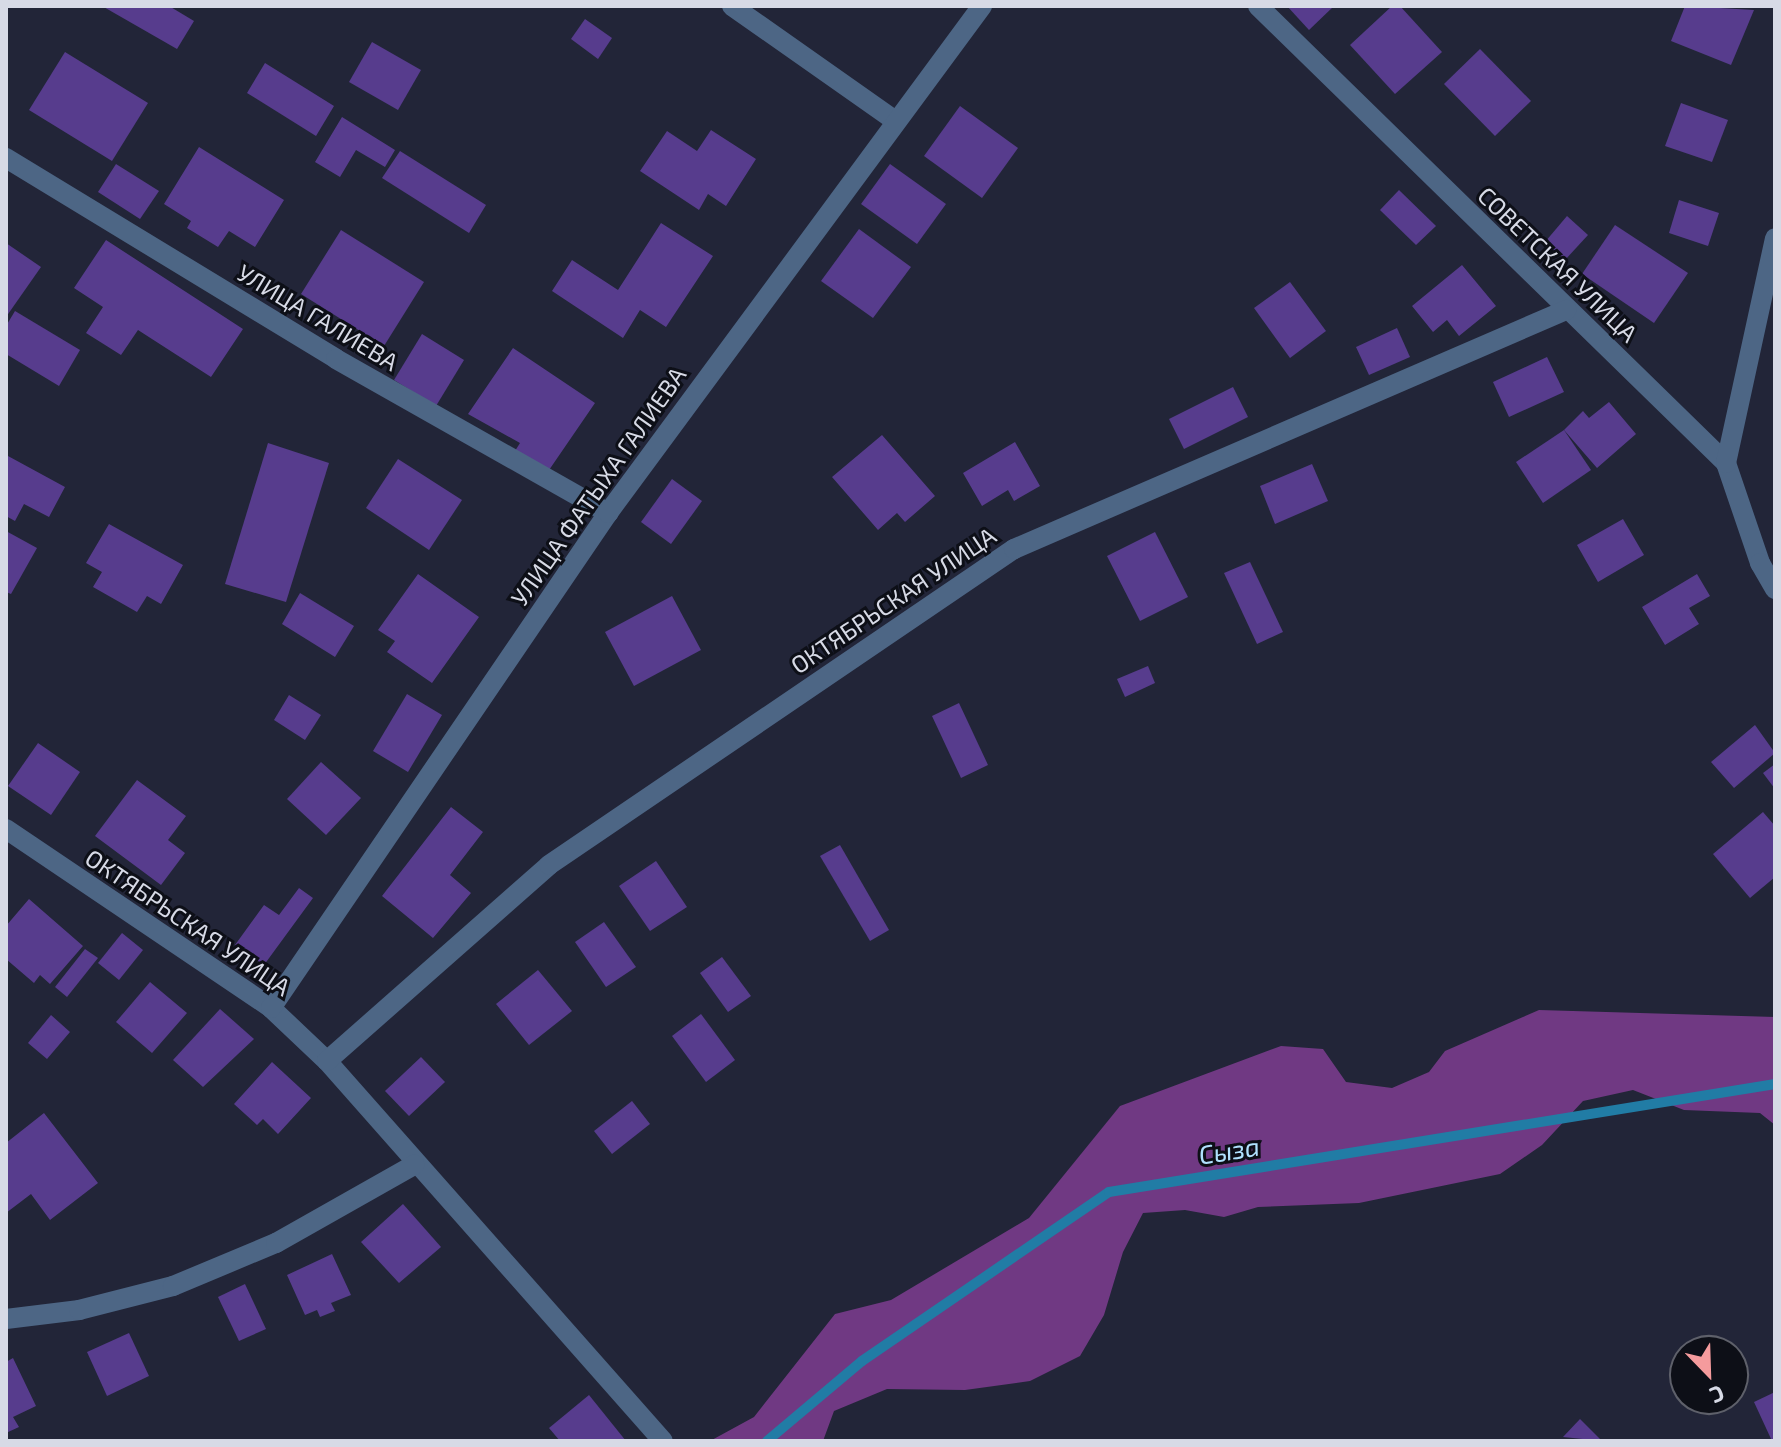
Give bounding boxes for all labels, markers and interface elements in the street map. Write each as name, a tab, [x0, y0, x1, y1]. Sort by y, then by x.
street label: СОВЕТСКАЯ УЛИЦА	[1472, 180, 1644, 348]
street label: УЛИЦА ГАЛИЕВА	[232, 258, 404, 376]
street label: УЛИЦА ФАТЫХА ГАЛИЕВА	[505, 361, 691, 611]
street label: ОКТЯБРЬСКАЯ УЛИЦА	[785, 521, 1001, 679]
street label: ОКТЯБРЬСКАЯ УЛИЦА	[80, 843, 296, 1001]
water label: Сыза	[1196, 1130, 1262, 1170]
north arrow	[1669, 1335, 1749, 1415]
text: С	[1707, 1381, 1729, 1410]

